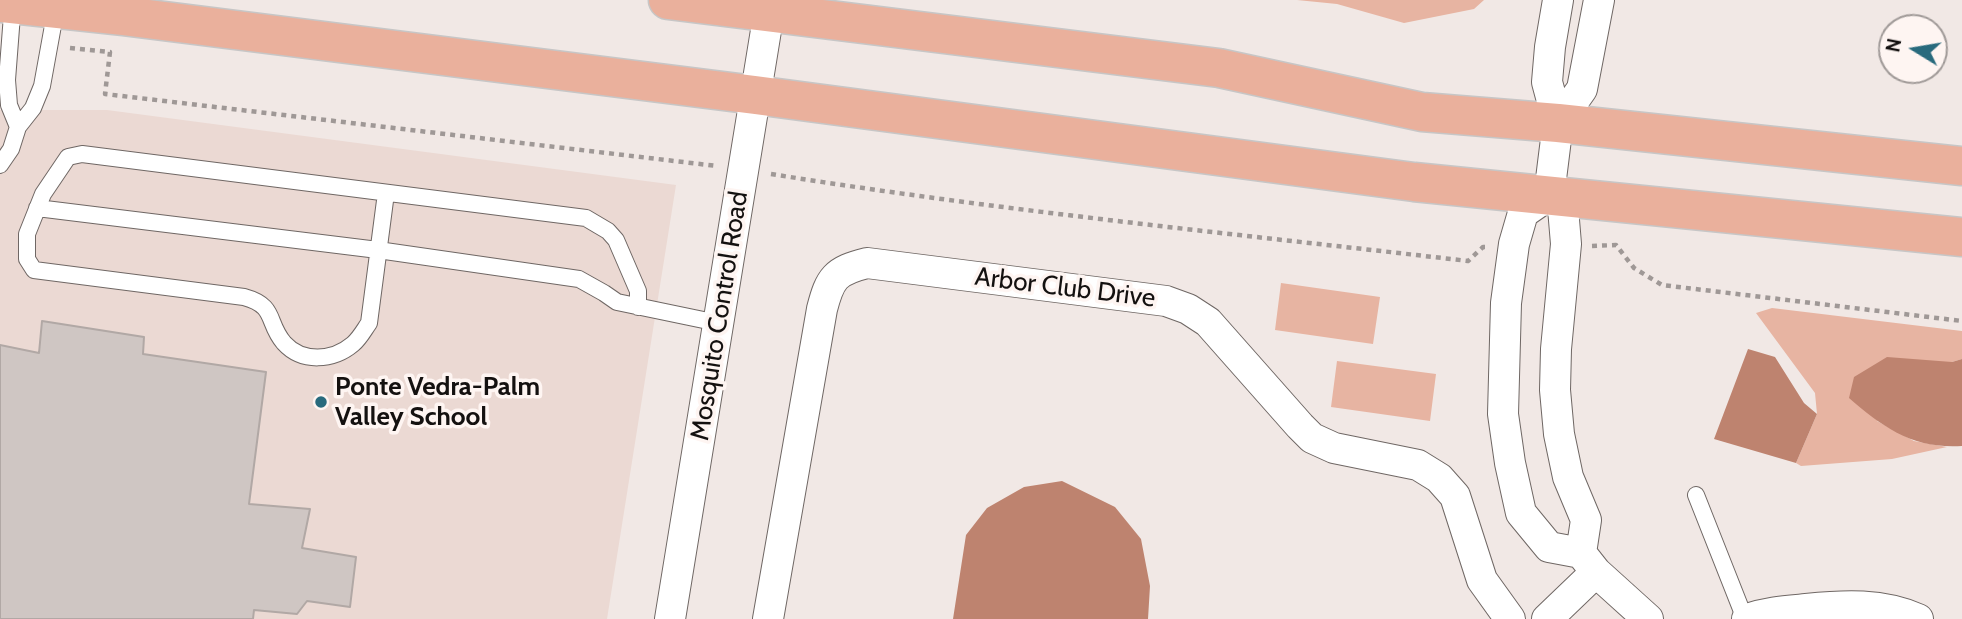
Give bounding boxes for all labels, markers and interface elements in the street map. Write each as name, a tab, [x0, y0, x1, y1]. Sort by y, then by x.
north arrow	[1878, 14, 1948, 84]
text: N	[1881, 36, 1906, 54]
street label: Mosquito Control Road	[685, 189, 755, 443]
street label: Arbor Club Drive	[973, 261, 1157, 315]
place label: Ponte Vedra-Palm Valley School	[335, 371, 540, 432]
marker: Ponte Vedra-Palm Valley School	[313, 394, 329, 410]

